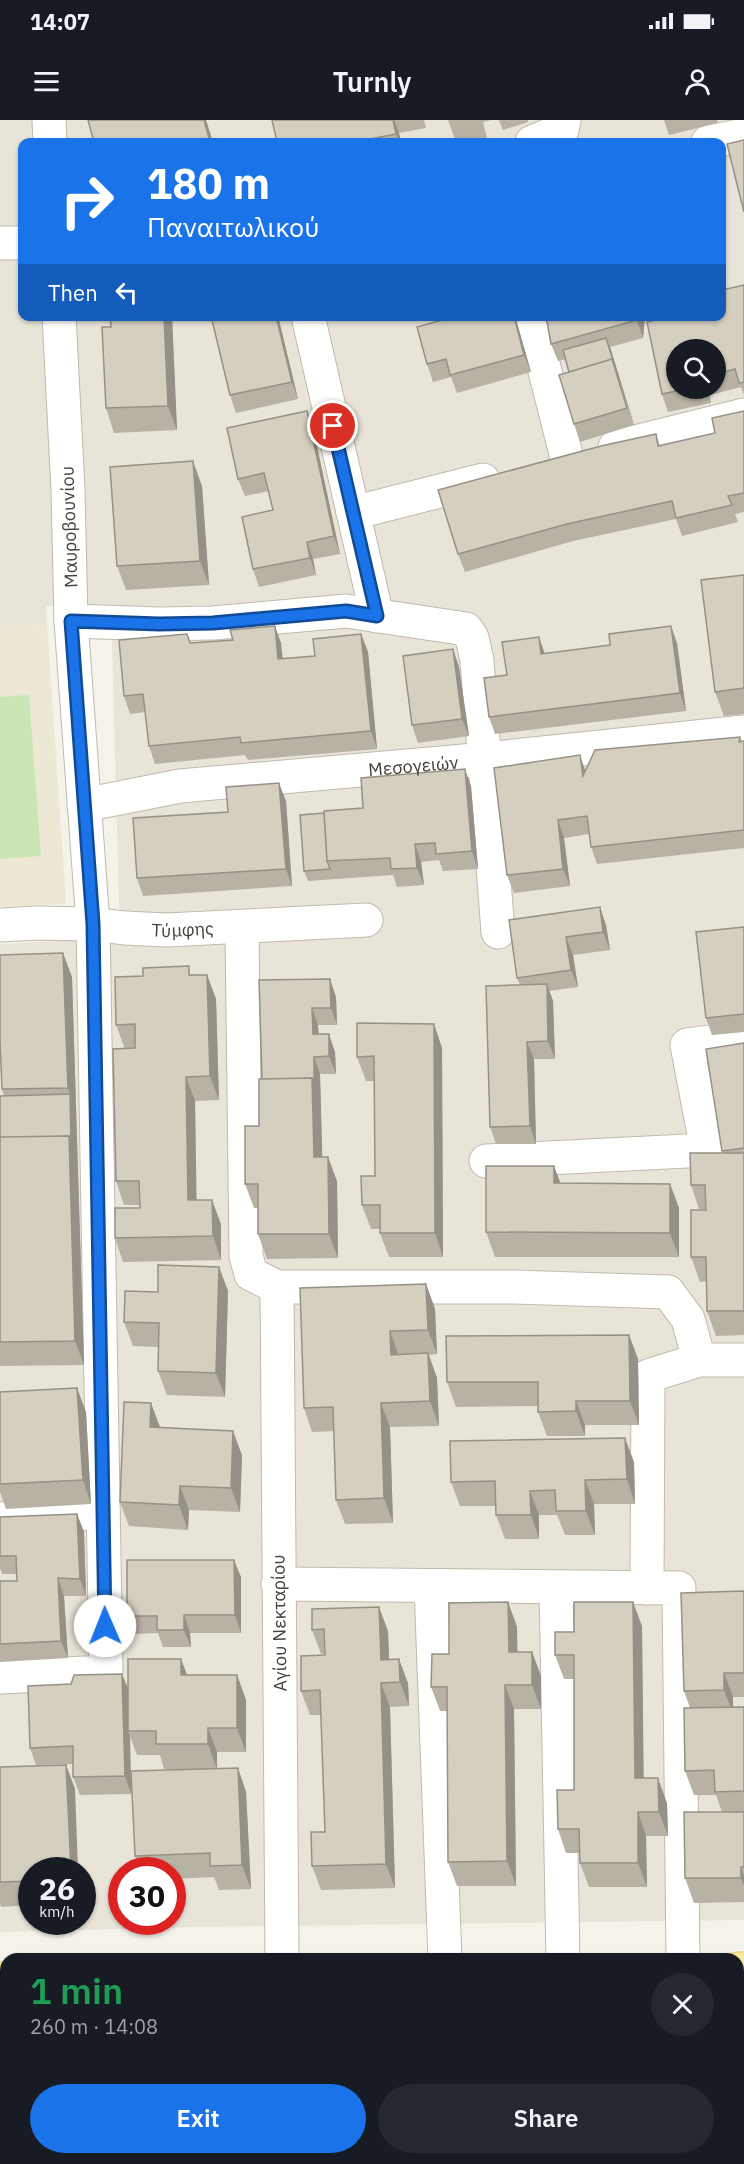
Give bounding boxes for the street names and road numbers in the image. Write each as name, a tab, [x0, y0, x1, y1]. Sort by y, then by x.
street label: Μαυροβουνίου	[55, 466, 83, 588]
street label: Μεσογειών	[367, 750, 459, 781]
street label: Τύμφης	[151, 916, 214, 942]
street label: Αγίου Νεκταρίου	[266, 1554, 292, 1692]

